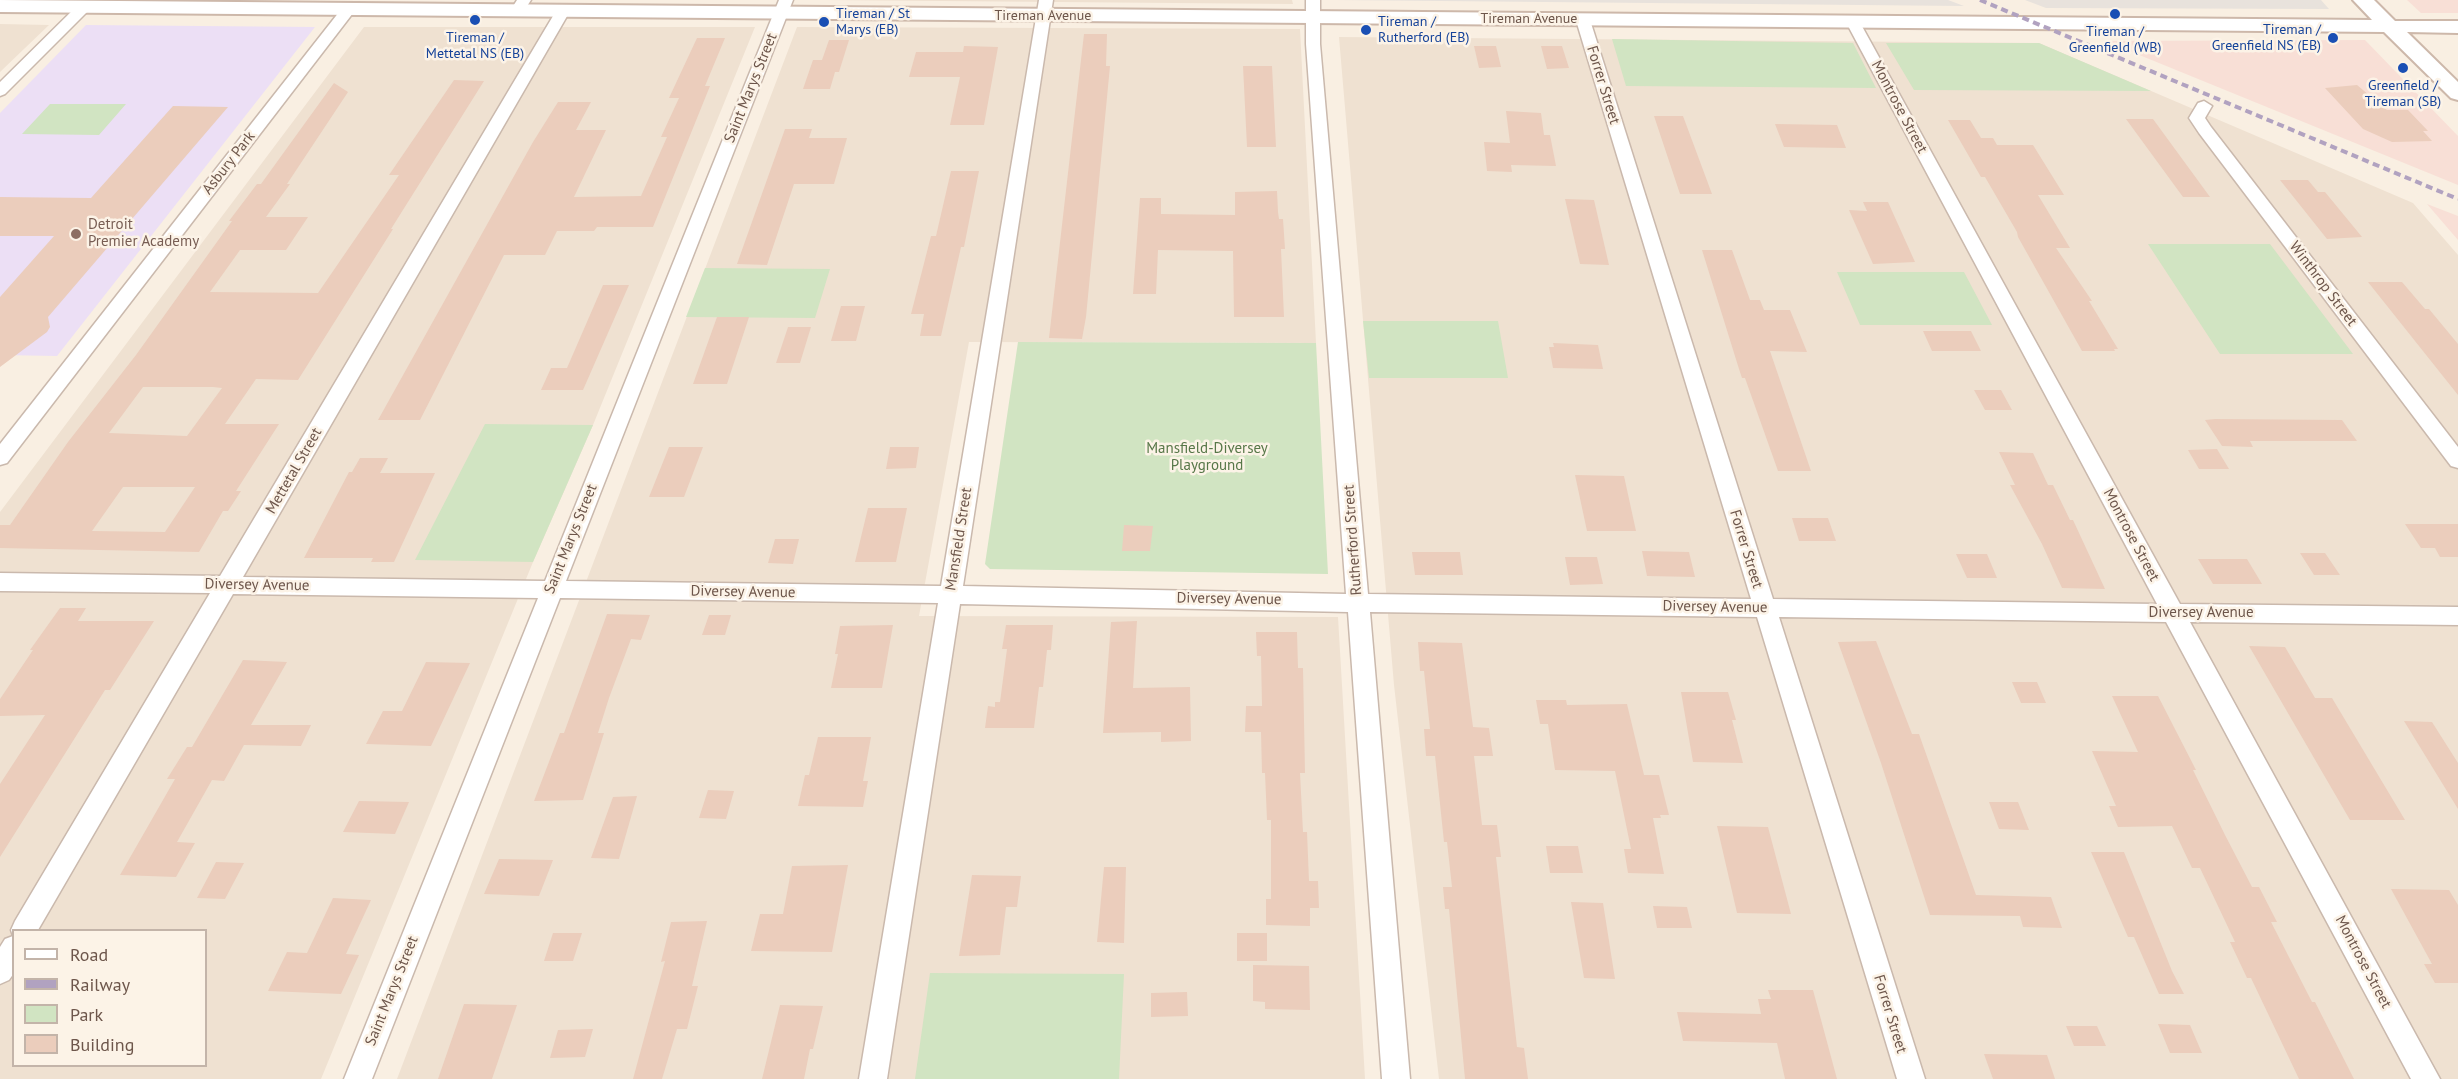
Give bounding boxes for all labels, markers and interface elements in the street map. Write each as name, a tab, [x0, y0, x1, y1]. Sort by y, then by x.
place label: Tireman / St Marys (EB)	[836, 6, 910, 38]
marker: Tireman / Greenfield (WB)	[2108, 7, 2122, 21]
street label: Tireman Avenue	[995, 8, 1091, 24]
street label: Tireman Avenue	[1481, 11, 1577, 27]
marker: Tireman / Mettetal NS (EB)	[468, 13, 482, 27]
place label: Tireman / Rutherford (EB)	[1378, 14, 1469, 46]
marker: Tireman / St Marys (EB)	[817, 15, 831, 29]
place label: Tireman / Greenfield NS (EB)	[2212, 22, 2321, 54]
marker: Tireman / Rutherford (EB)	[1359, 23, 1373, 37]
place label: Tireman / Greenfield (WB)	[2069, 24, 2161, 56]
place label: Tireman / Mettetal NS (EB)	[426, 30, 524, 62]
street label: Saint Marys Street	[721, 31, 781, 145]
marker: Tireman / Greenfield NS (EB)	[2326, 31, 2340, 45]
street label: Forrer Street	[1583, 44, 1623, 126]
street label: Montrose Street	[1867, 57, 1931, 157]
marker: Greenfield / Tireman (SB)	[2396, 61, 2410, 75]
place label: Greenfield / Tireman (SB)	[2365, 78, 2441, 110]
street label: Asbury Park	[199, 128, 259, 198]
place label: Detroit Premier Academy	[88, 216, 199, 251]
marker: Detroit Premier Academy	[69, 227, 83, 241]
street label: Winthrop Street	[2285, 238, 2361, 330]
street label: Mettetal Street	[262, 425, 326, 517]
park label: Mansfield-Diversey Playground	[1146, 440, 1268, 475]
street label: Saint Marys Street	[541, 482, 601, 596]
street label: Rutherford Street	[1340, 484, 1366, 596]
street label: Montrose Street	[2099, 485, 2163, 585]
street label: Mansfield Street	[942, 486, 976, 592]
street label: Forrer Street	[1726, 508, 1766, 590]
street label: Diversey Avenue	[204, 575, 310, 595]
street label: Diversey Avenue	[690, 582, 796, 602]
street label: Diversey Avenue	[1176, 589, 1282, 609]
street label: Diversey Avenue	[1662, 597, 1768, 617]
street label: Diversey Avenue	[2148, 604, 2254, 622]
street label: Montrose Street	[2331, 912, 2395, 1012]
legend	[12, 929, 207, 1067]
street label: Saint Marys Street	[362, 934, 422, 1048]
text: Road	[70, 943, 108, 966]
text: Railway	[70, 973, 130, 996]
street label: Forrer Street	[1870, 973, 1910, 1055]
text: Park	[70, 1003, 103, 1026]
text: Building	[70, 1033, 134, 1056]

